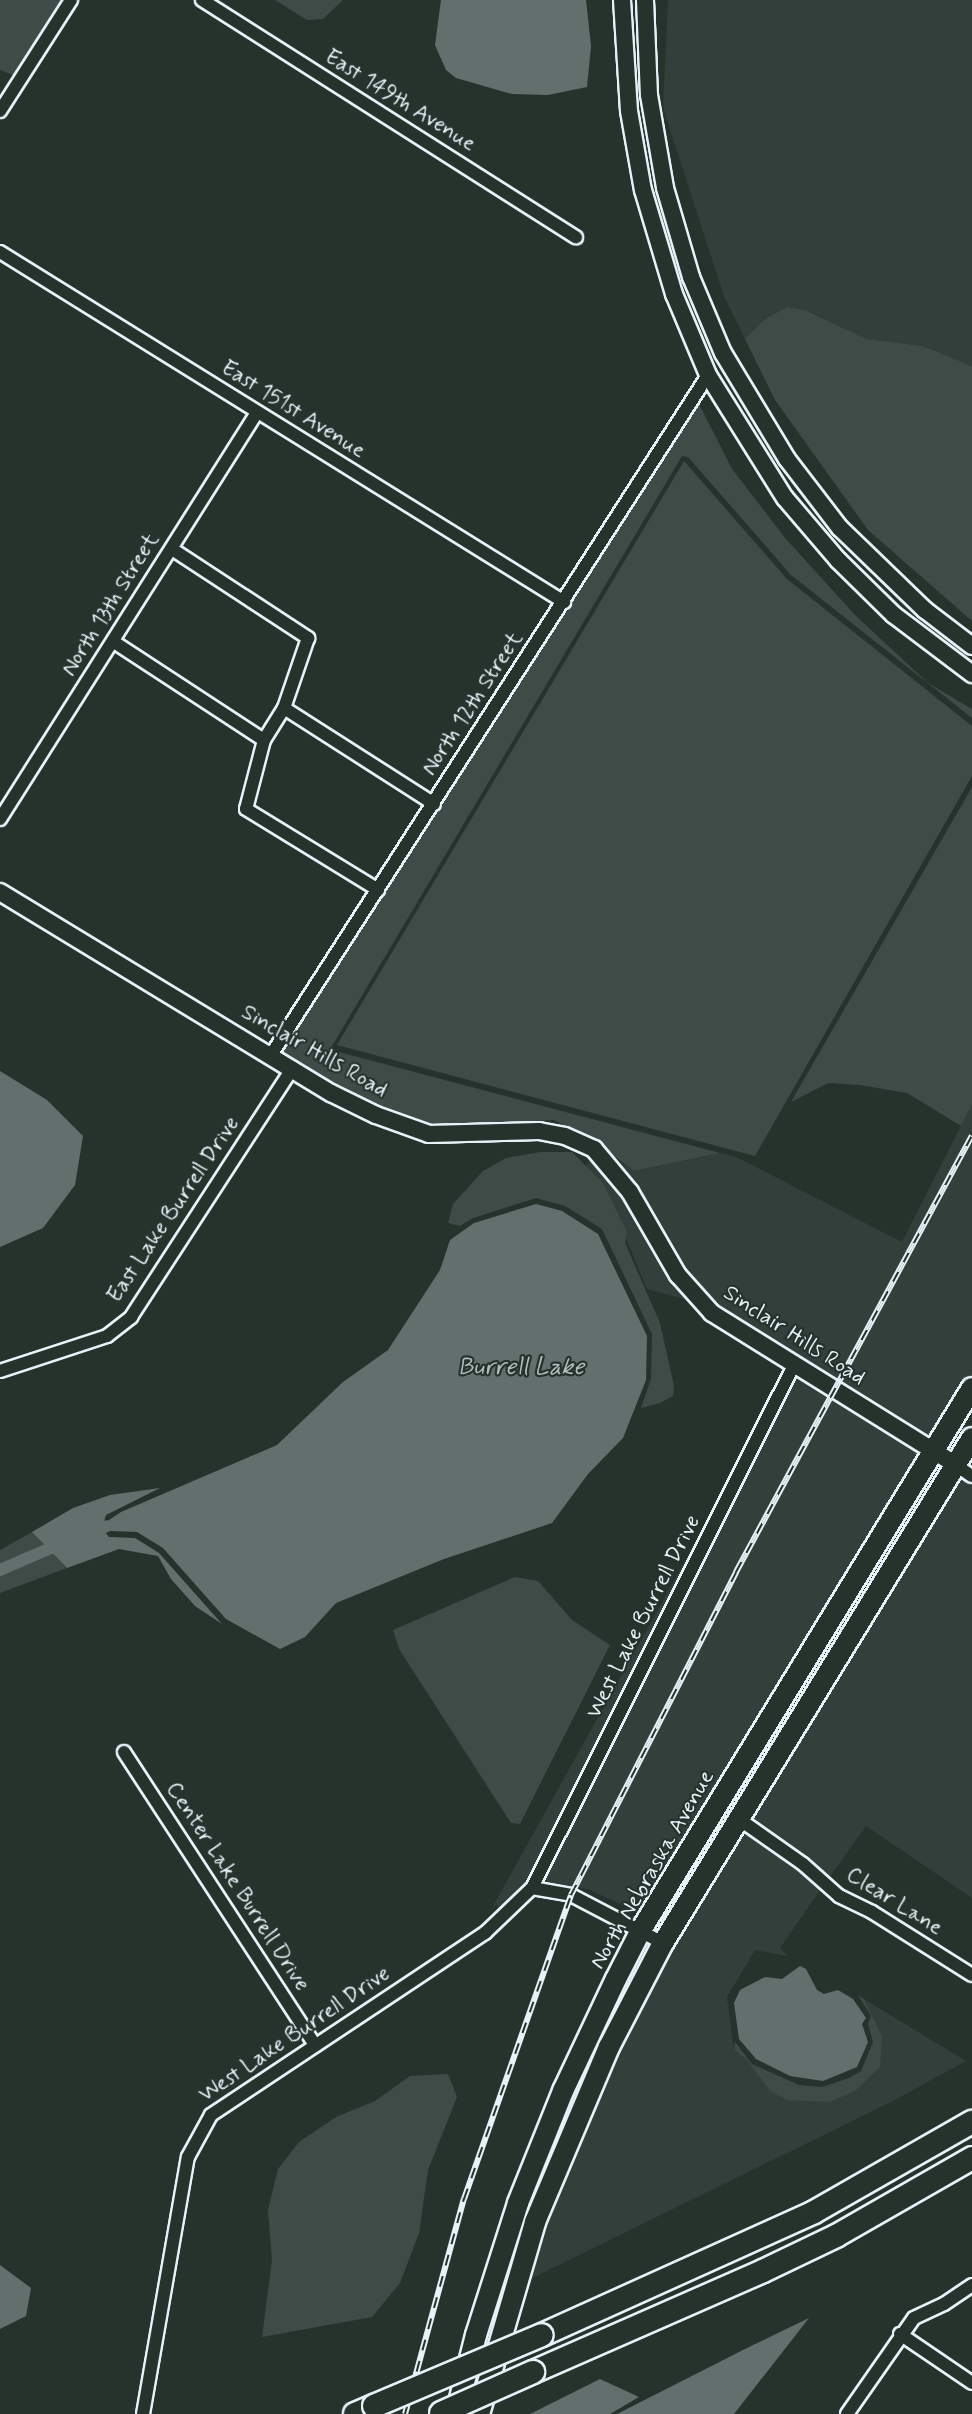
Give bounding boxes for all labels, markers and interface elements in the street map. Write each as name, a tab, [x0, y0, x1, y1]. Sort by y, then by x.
street label: East 149th Avenue	[320, 44, 480, 158]
street label: East 151st Avenue	[216, 355, 370, 465]
street label: North 13th Street	[56, 529, 166, 681]
street label: North 12th Street	[417, 627, 529, 781]
street label: Sinclair Hills Road	[236, 1000, 392, 1104]
street label: East Lake Burrell Drive	[102, 1113, 246, 1307]
street label: Sinclair Hills Road	[718, 1280, 870, 1392]
water label: Burrell Lake	[457, 1354, 585, 1382]
street label: West Lake Burrell Drive	[582, 1512, 706, 1722]
street label: North Nebraska Avenue	[585, 1766, 721, 1974]
street label: Center Lake Burrell Drive	[159, 1777, 315, 1997]
street label: Clear Lane	[842, 1863, 946, 1941]
street label: West Lake Burrell Drive	[195, 1962, 395, 2108]

